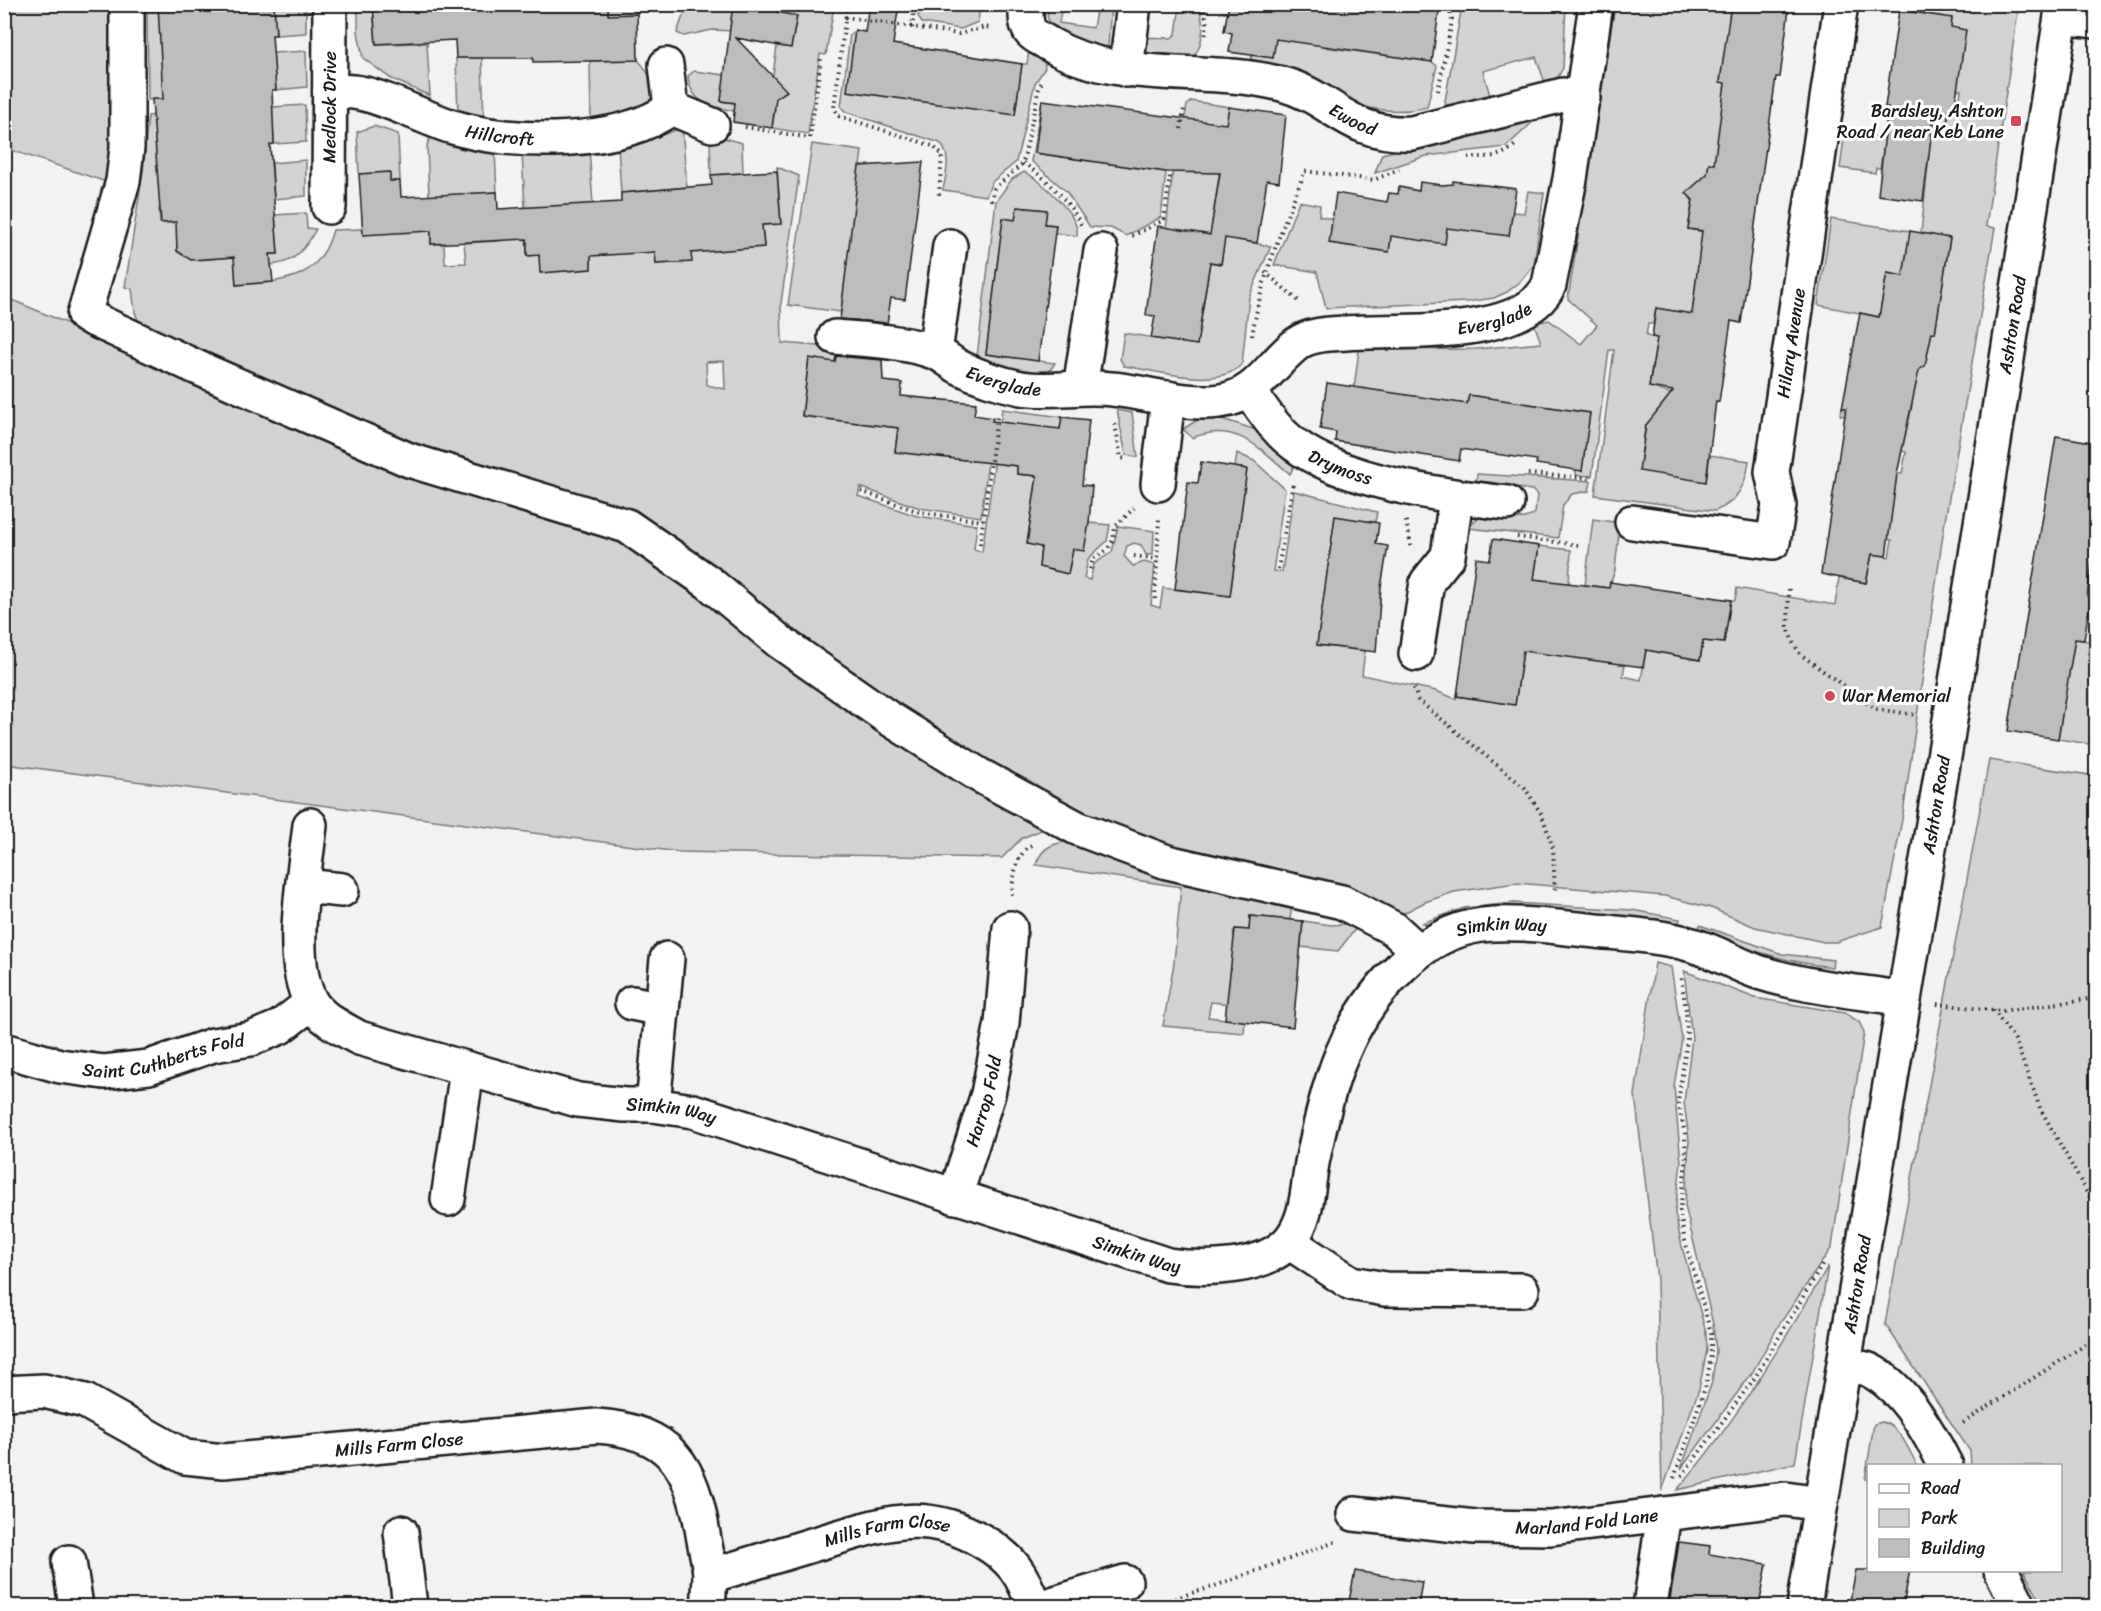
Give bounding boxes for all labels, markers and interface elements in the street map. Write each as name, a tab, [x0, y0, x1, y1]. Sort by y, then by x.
street label: Medlock Drive	[313, 51, 346, 163]
street label: Ewood	[1322, 94, 1382, 146]
place label: Bardsley, Ashton Road / near Keb Lane	[1837, 95, 2004, 148]
marker: Bardsley, Ashton Road / near Keb Lane	[2009, 114, 2023, 128]
street label: Hillcroft	[462, 115, 535, 155]
street label: Ashton Road	[1989, 272, 2036, 377]
street label: Hilary Avenue	[1767, 286, 1815, 400]
street label: Everglade	[1455, 293, 1539, 344]
street label: Everglade	[961, 356, 1042, 406]
street label: Drymoss	[1302, 440, 1377, 495]
place label: War Memorial	[1842, 680, 1952, 712]
marker: War Memorial	[1823, 689, 1837, 703]
street label: Ashton Road	[1912, 752, 1960, 857]
street label: Simkin Way	[1452, 908, 1549, 946]
street label: Saint Cuthberts Fold	[80, 1024, 248, 1088]
street label: Harrop Fold	[956, 1052, 1011, 1151]
street label: Simkin Way	[626, 1089, 722, 1134]
street label: Simkin Way	[1088, 1226, 1183, 1282]
street label: Ashton Road	[1833, 1231, 1881, 1337]
street label: Mills Farm Close	[333, 1423, 465, 1467]
legend	[1867, 1464, 2062, 1572]
text: Road	[1921, 1472, 1961, 1504]
street label: Marland Fold Lane	[1515, 1499, 1660, 1544]
text: Park	[1921, 1502, 1958, 1534]
street label: Mills Farm Close	[820, 1505, 955, 1557]
text: Building	[1921, 1532, 1985, 1564]

